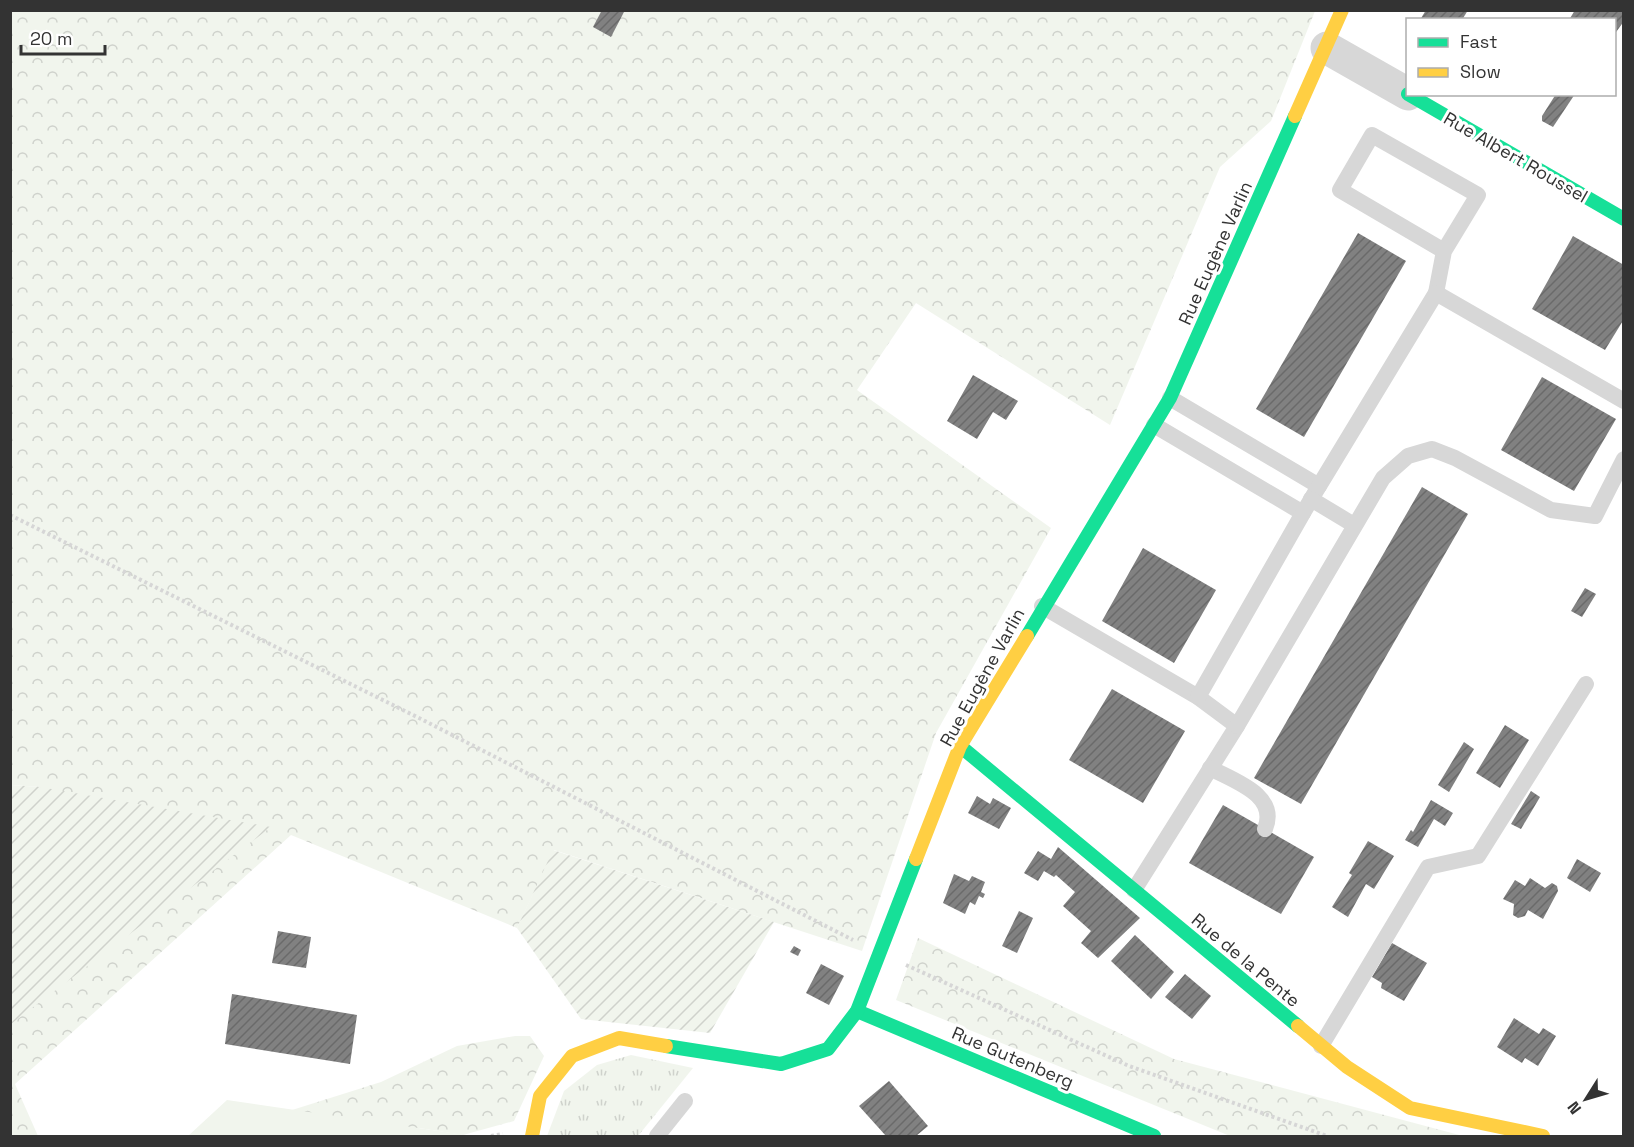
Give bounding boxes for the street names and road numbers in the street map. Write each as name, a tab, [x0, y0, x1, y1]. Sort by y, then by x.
street label: Rue Albert Roussel	[1440, 106, 1592, 208]
street label: Rue Eugène Varlin	[1173, 178, 1257, 328]
street label: Rue Eugène Varlin	[934, 604, 1030, 750]
street label: Rue de la Pente	[1187, 908, 1305, 1012]
street label: Rue Gutenberg	[948, 1021, 1078, 1093]

